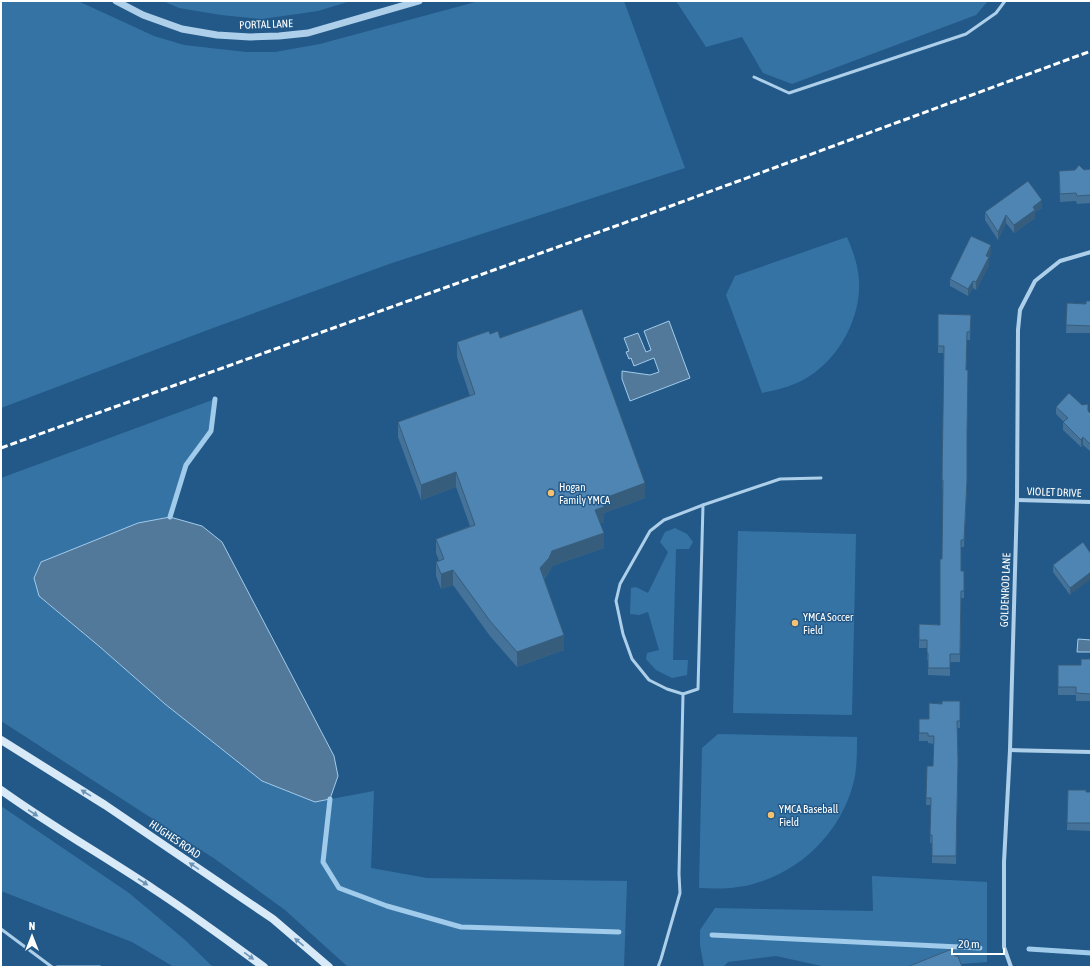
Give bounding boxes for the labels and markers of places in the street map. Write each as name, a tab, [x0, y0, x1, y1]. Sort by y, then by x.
place label: Hogan Family YMCA	[559, 481, 611, 506]
marker: Hogan Family YMCA	[546, 488, 556, 498]
place label: YMCA Soccer Field	[803, 611, 854, 636]
marker: YMCA Soccer Field	[790, 618, 800, 628]
place label: YMCA Baseball Field	[779, 803, 839, 828]
marker: YMCA Baseball Field	[766, 810, 776, 820]

